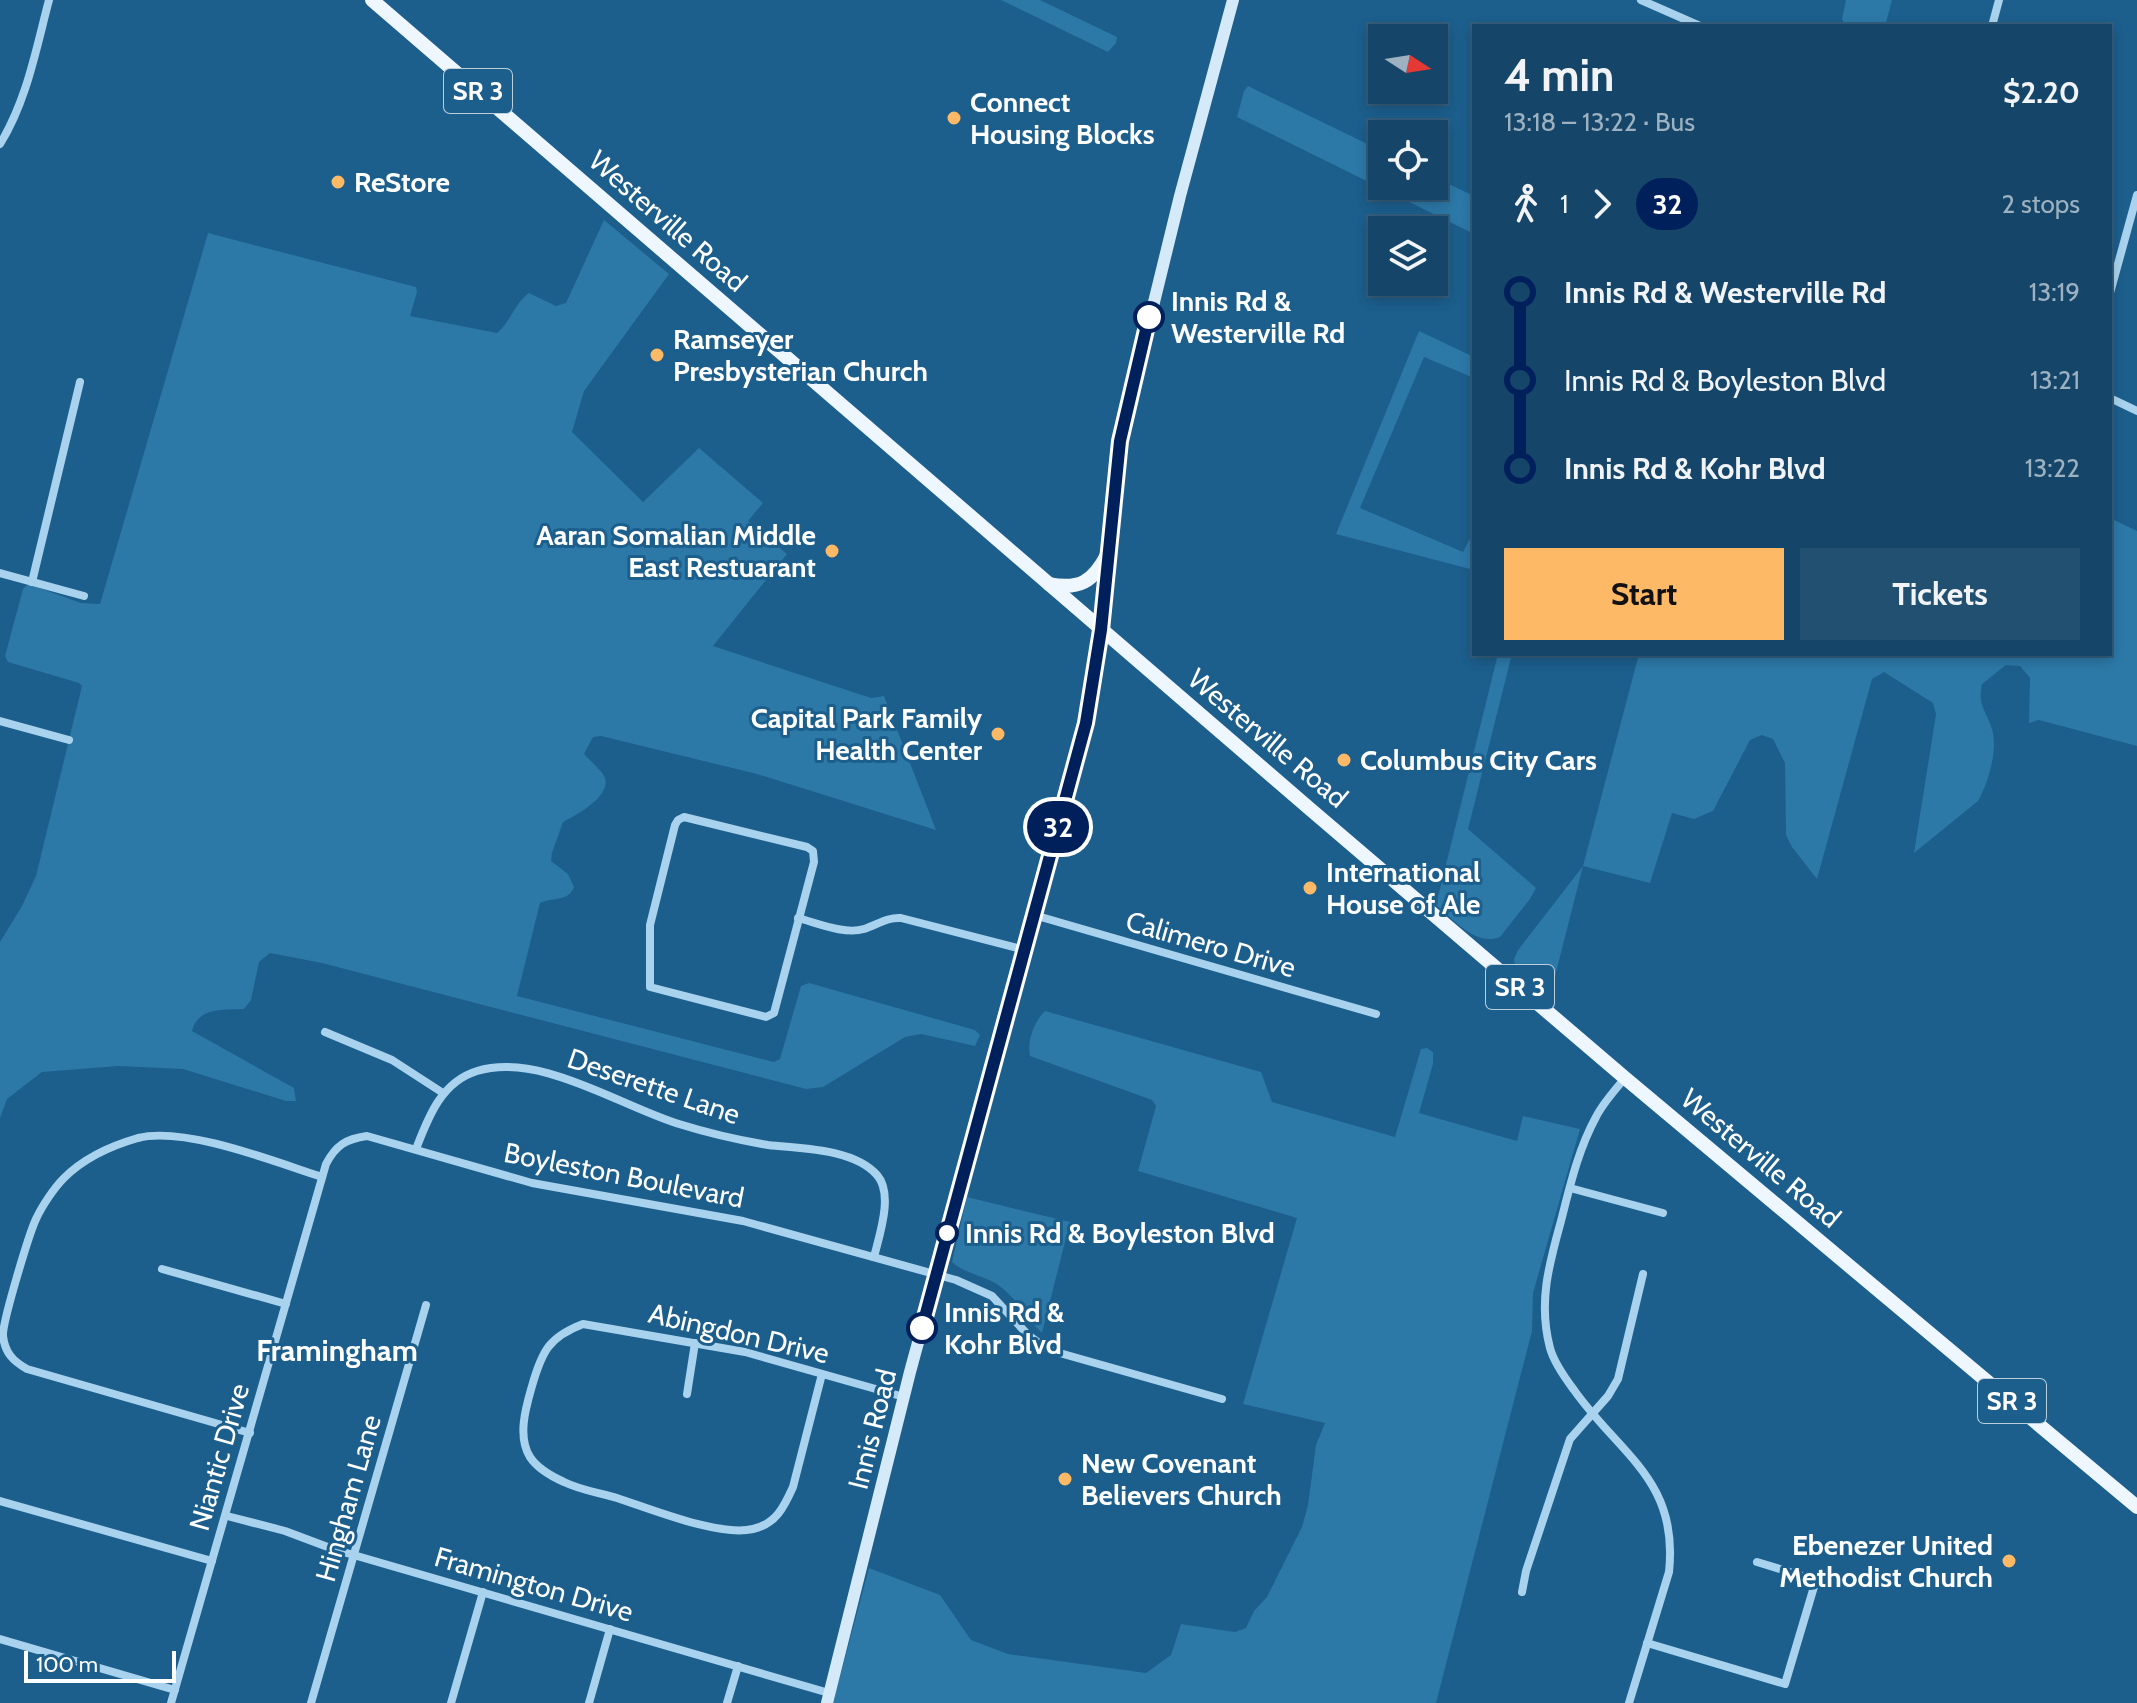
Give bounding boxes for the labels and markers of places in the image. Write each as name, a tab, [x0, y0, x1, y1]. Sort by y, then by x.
place label: Connect Housing Blocks	[970, 85, 1155, 151]
marker: Connect Housing Blocks	[945, 109, 963, 127]
place label: ReStore	[354, 165, 450, 199]
marker: ReStore	[329, 173, 347, 191]
place label: Innis Rd & Westerville Rd	[1171, 284, 1345, 350]
marker: Innis Rd & Westerville Rd	[1134, 302, 1164, 332]
place label: Ramseyer Presbysterian Church	[673, 322, 928, 388]
marker: Ramseyer Presbysterian Church	[648, 346, 666, 364]
place label: Aaran Somalian Middle East Restuarant	[536, 518, 816, 584]
marker: Aaran Somalian Middle East Restuarant	[823, 542, 841, 560]
place label: Capital Park Family Health Center	[751, 701, 983, 767]
marker: Capital Park Family Health Center	[989, 725, 1007, 743]
place label: Columbus City Cars	[1360, 743, 1597, 777]
marker: Columbus City Cars	[1335, 751, 1353, 769]
place label: International House of Ale	[1326, 855, 1481, 921]
marker: International House of Ale	[1301, 879, 1319, 897]
place label: Innis Rd & Boyleston Blvd	[965, 1216, 1275, 1250]
marker: Innis Rd & Boyleston Blvd	[936, 1222, 958, 1244]
place label: Innis Rd & Kohr Blvd	[944, 1295, 1065, 1361]
marker: Innis Rd & Kohr Blvd	[907, 1313, 937, 1343]
place label: New Covenant Believers Church	[1081, 1446, 1282, 1512]
marker: New Covenant Believers Church	[1056, 1470, 1074, 1488]
place label: Ebenezer United Methodist Church	[1779, 1528, 1993, 1594]
marker: Ebenezer United Methodist Church	[2000, 1552, 2018, 1570]

